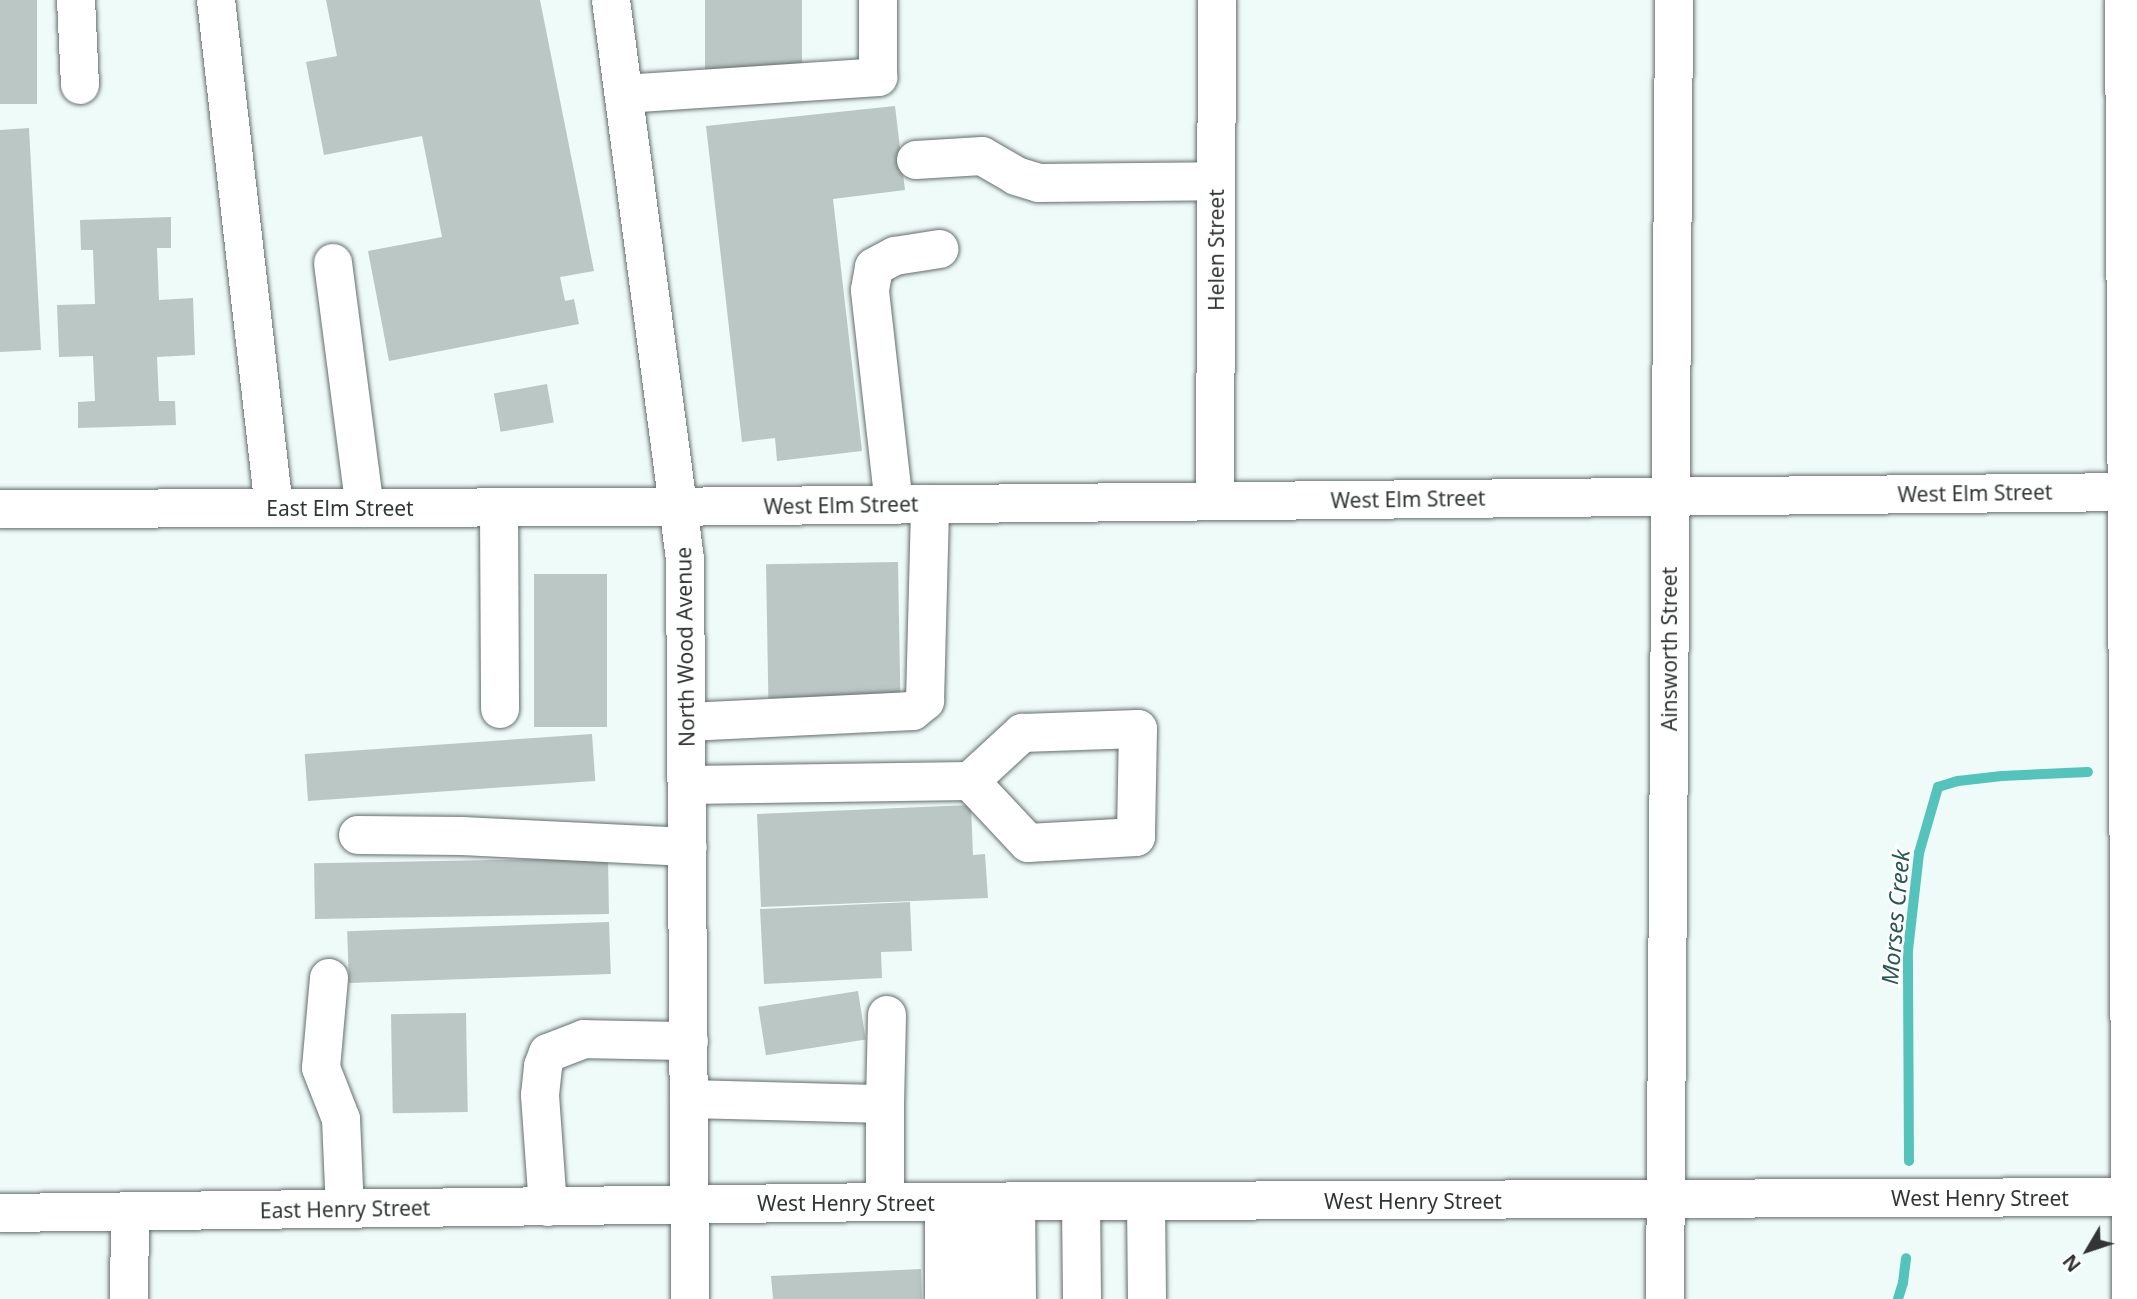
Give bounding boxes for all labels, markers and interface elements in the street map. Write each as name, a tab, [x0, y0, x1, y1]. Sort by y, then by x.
street label: Helen Street	[1203, 189, 1229, 311]
street label: West Elm Street	[1897, 479, 2053, 507]
street label: West Elm Street	[1330, 485, 1486, 513]
street label: West Elm Street	[763, 491, 919, 519]
street label: East Elm Street	[266, 495, 414, 521]
street label: North Wood Avenue	[671, 547, 699, 747]
street label: Ainsworth Street	[1656, 567, 1682, 731]
water label: Morses Creek	[1875, 848, 1915, 986]
street label: West Henry Street	[1891, 1185, 2069, 1211]
street label: West Henry Street	[1324, 1188, 1502, 1214]
street label: West Henry Street	[757, 1190, 935, 1216]
street label: East Henry Street	[260, 1195, 430, 1223]
north arrow	[2053, 1215, 2123, 1285]
text: N	[2057, 1249, 2087, 1277]

